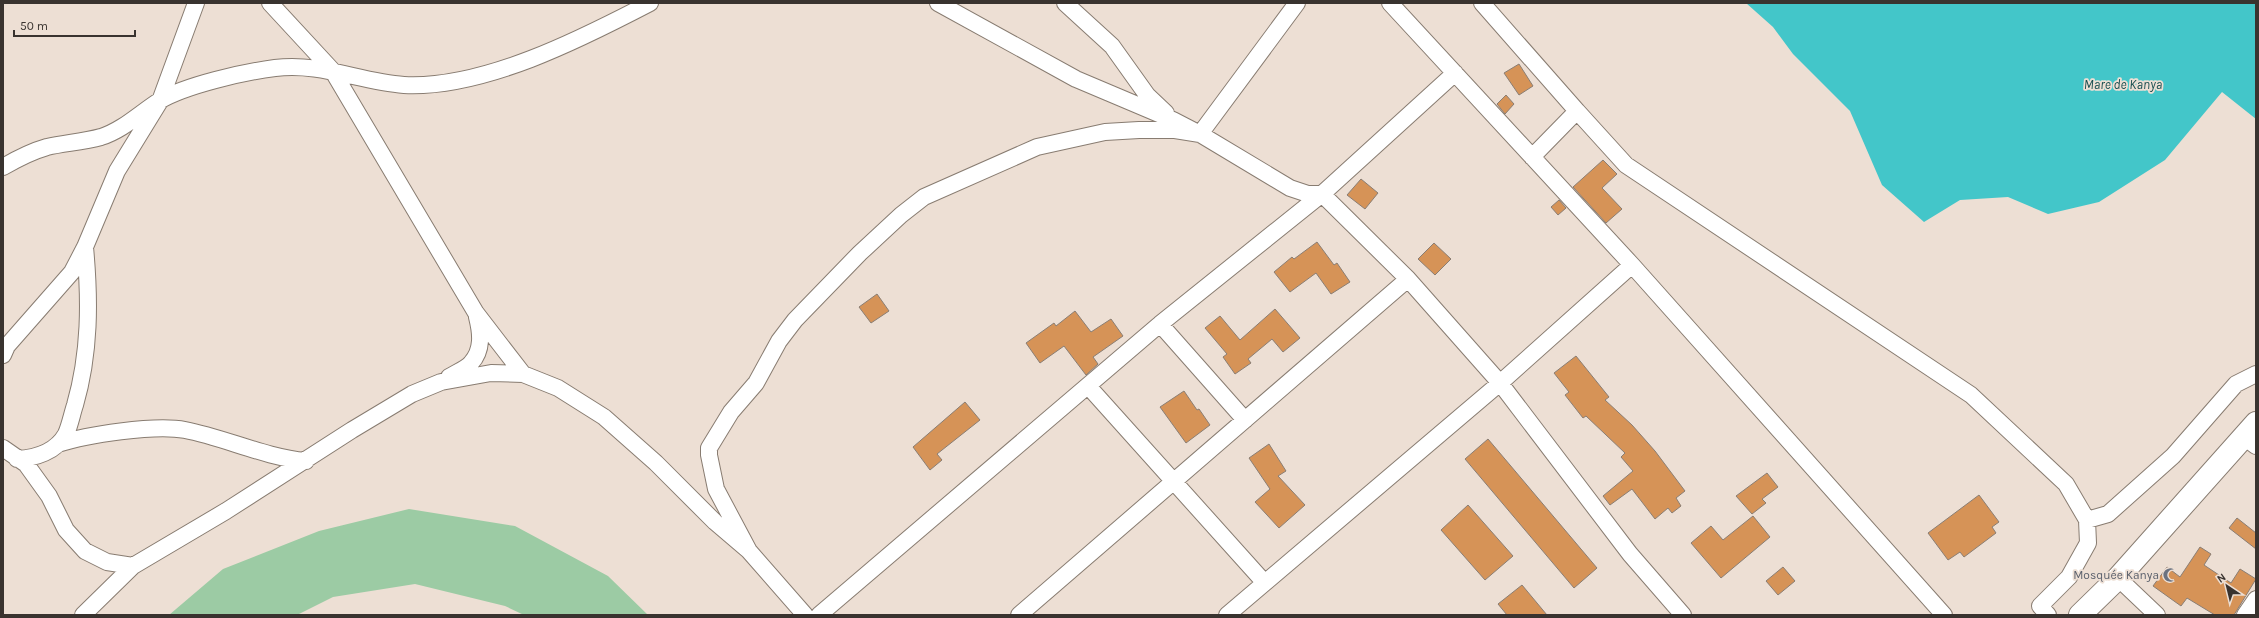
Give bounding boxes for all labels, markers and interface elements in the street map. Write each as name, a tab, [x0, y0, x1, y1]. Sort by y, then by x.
scale bar	[14, 12, 135, 38]
text: 50 m	[20, 19, 48, 33]
water label: Mare de Kanya	[2084, 77, 2163, 92]
north arrow	[2207, 566, 2247, 606]
mosque icon: Mosquée Kanya	[2162, 567, 2178, 583]
place label: Mosquée Kanya	[2073, 568, 2159, 582]
text: N	[2215, 571, 2229, 586]

